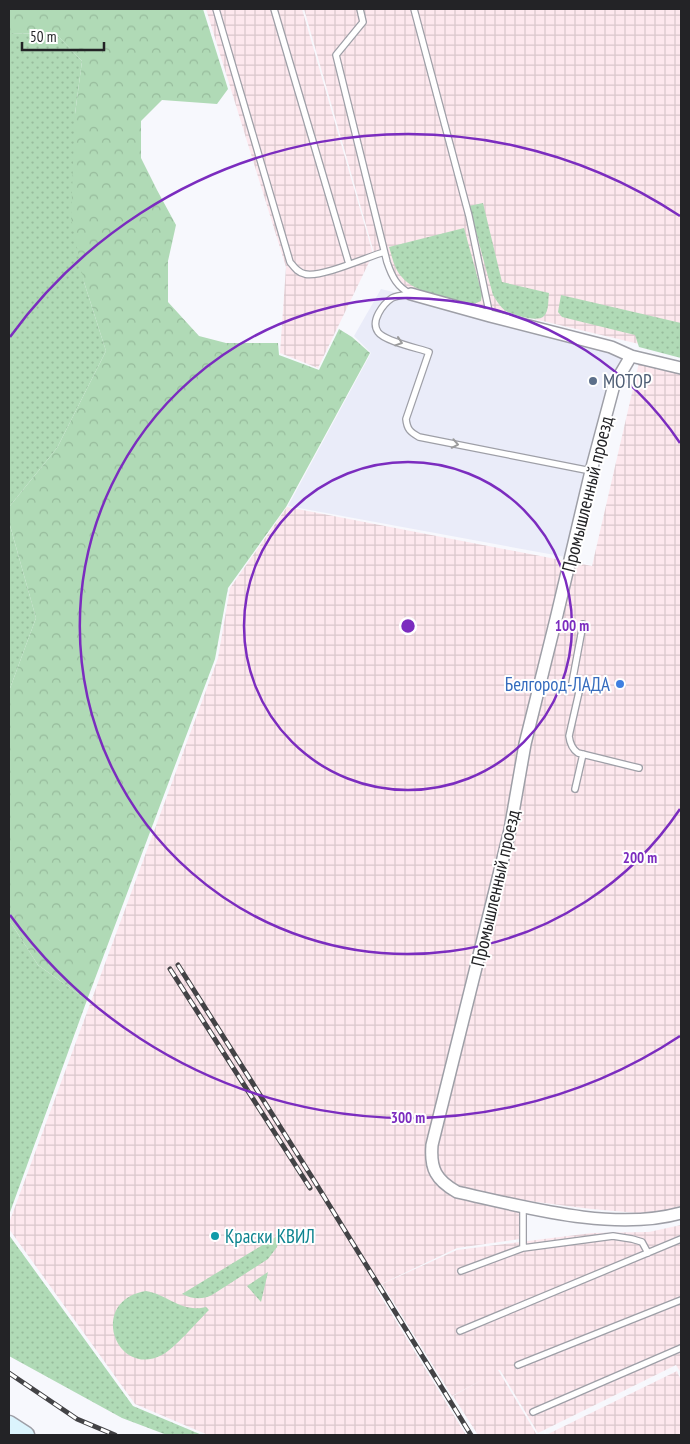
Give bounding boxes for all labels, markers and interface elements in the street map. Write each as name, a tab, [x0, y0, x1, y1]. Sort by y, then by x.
scale bar	[22, 20, 105, 52]
text: 50 m	[30, 27, 56, 46]
one-way arrow	[394, 336, 403, 346]
place label: МОТОР	[603, 369, 652, 393]
marker: МОТОР	[587, 375, 599, 387]
street label: Промышленный проезд	[556, 413, 618, 575]
one-way arrow	[450, 438, 459, 448]
text: 100 m	[555, 616, 589, 635]
centre of rings	[399, 617, 417, 635]
place label: Белгород-ЛАДА	[505, 672, 610, 696]
marker: Белгород-ЛАДА	[614, 678, 626, 690]
street label: Промышленный проезд	[465, 807, 525, 969]
text: 200 m	[623, 848, 657, 867]
text: 300 m	[391, 1108, 425, 1127]
place label: Краски КВИЛ	[225, 1224, 315, 1248]
marker: Краски КВИЛ	[209, 1230, 221, 1242]

